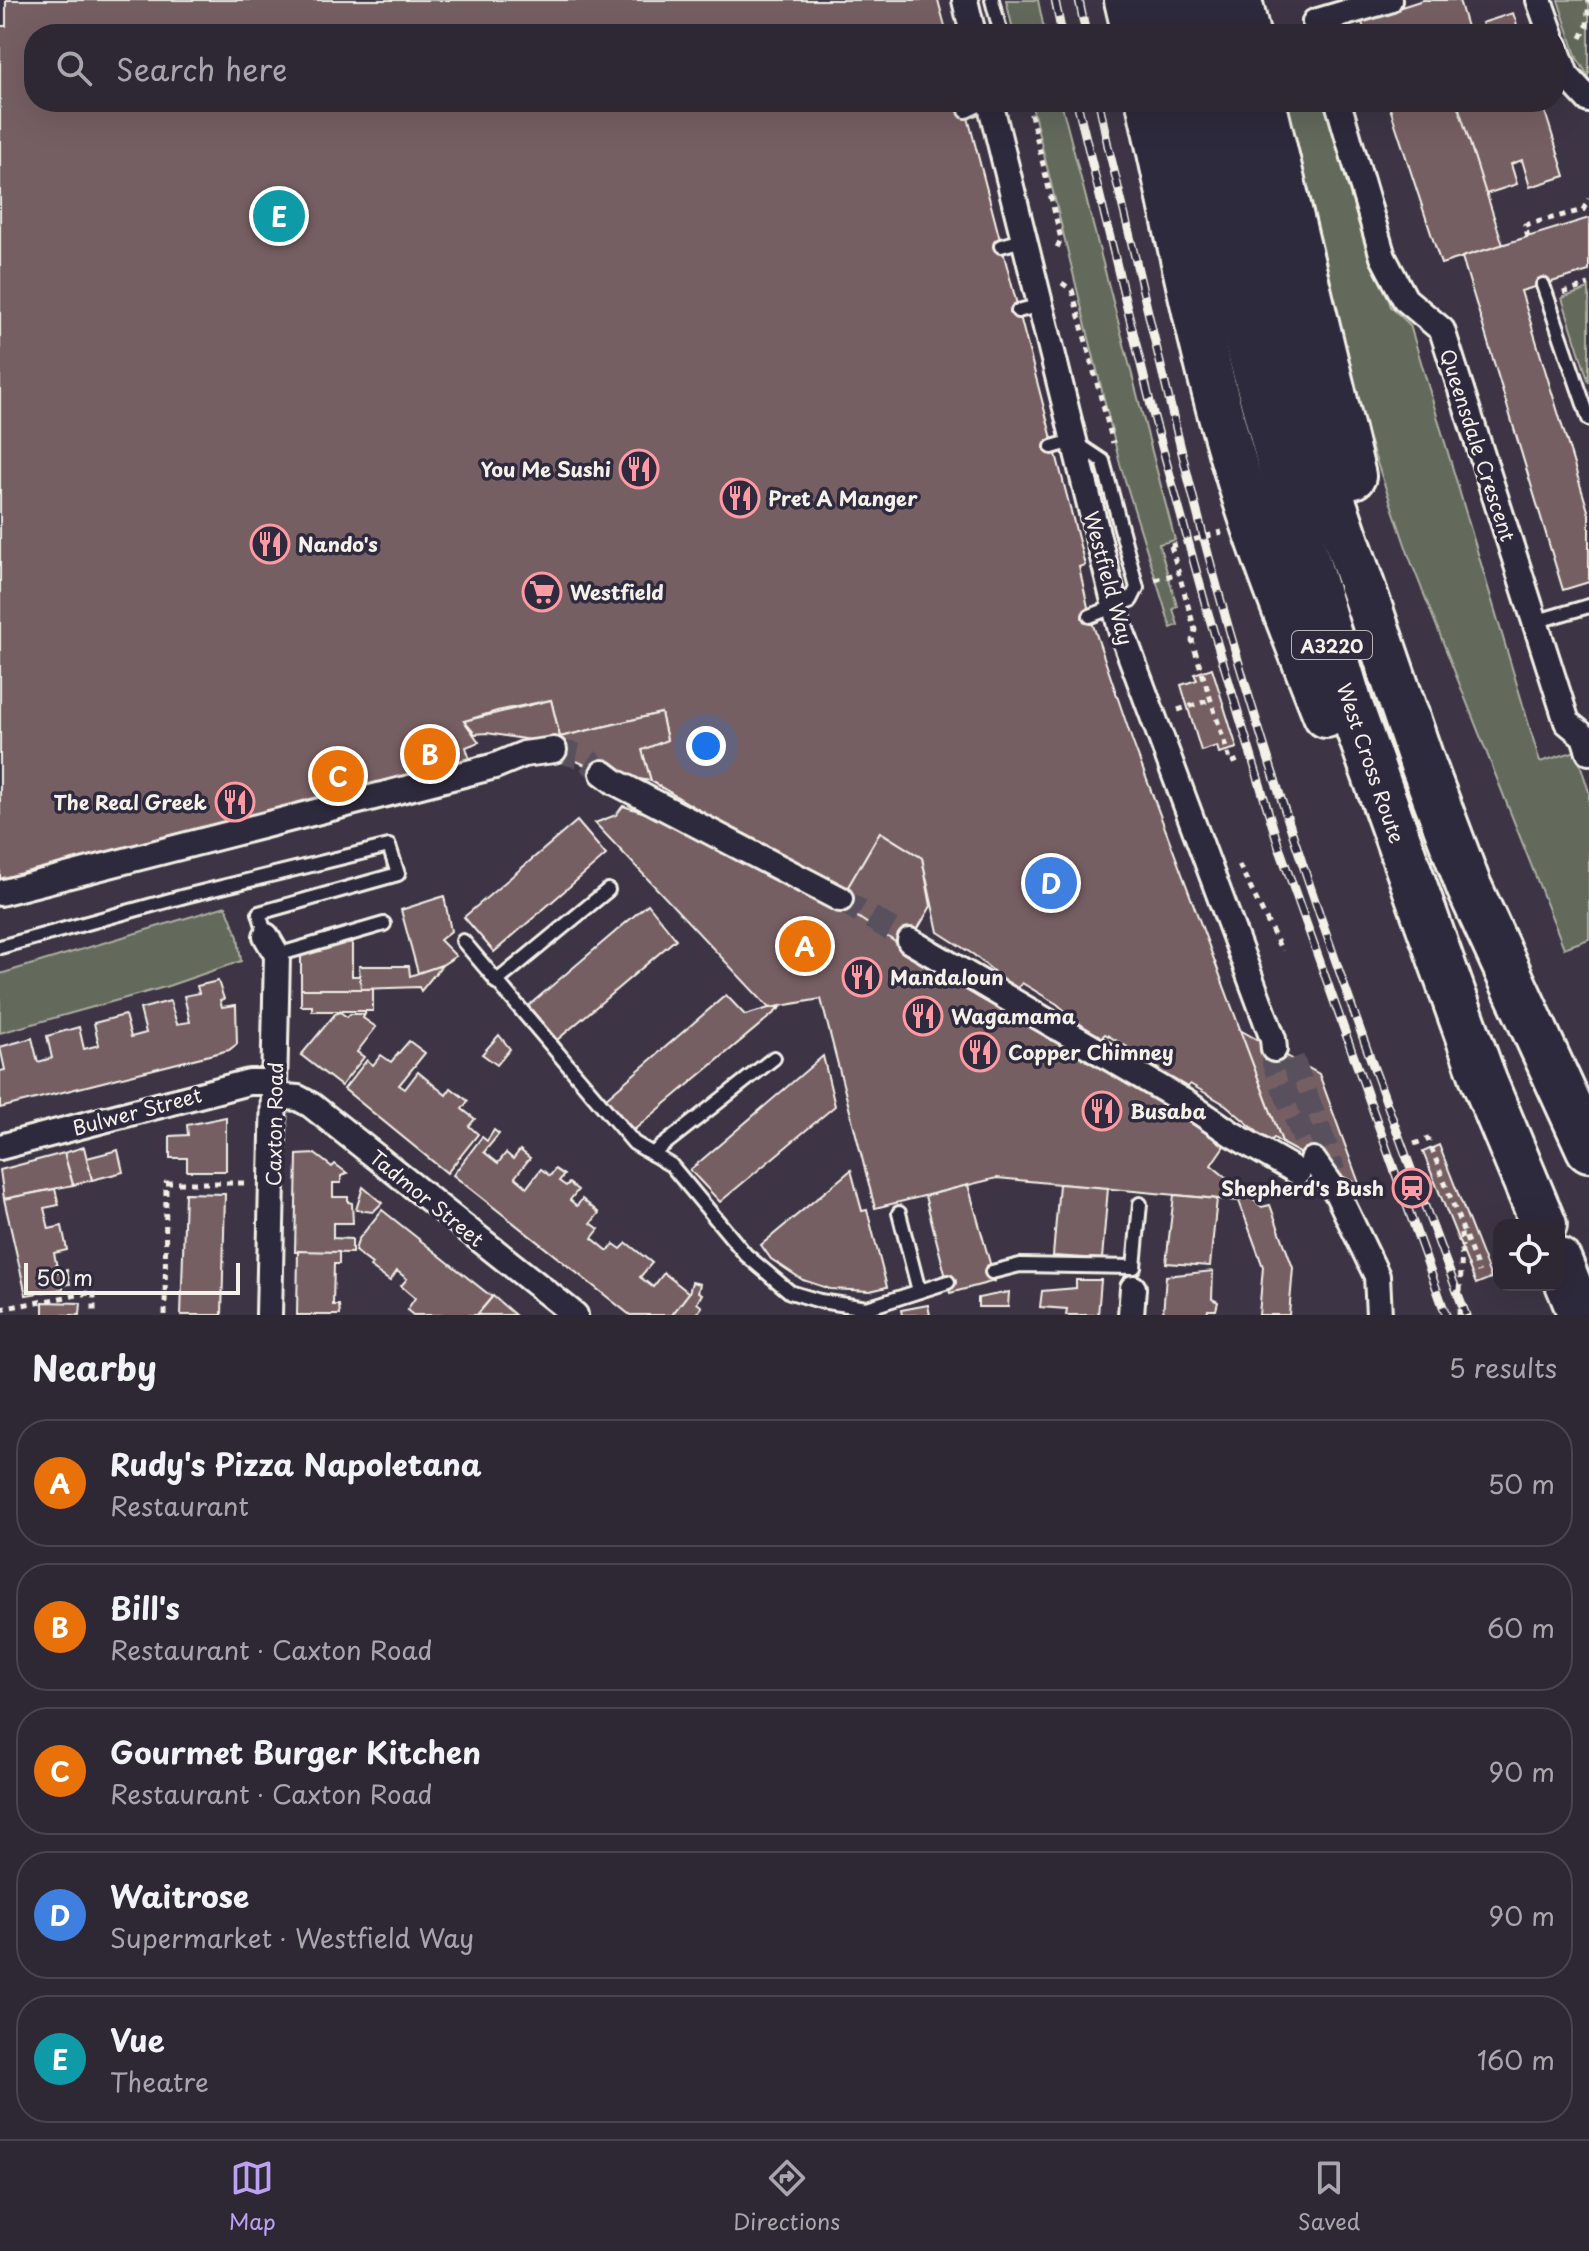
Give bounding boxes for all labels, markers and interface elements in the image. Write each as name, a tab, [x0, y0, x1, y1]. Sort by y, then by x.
search box	[24, 24, 1565, 112]
icon: search	[52, 46, 96, 90]
text: Search here	[116, 46, 288, 91]
pin: E	[253, 186, 305, 246]
street label: Queensdale Crescent	[1433, 345, 1523, 545]
restaurant icon: You Me Sushi	[618, 448, 660, 490]
place label: You Me Sushi	[481, 454, 611, 484]
restaurant icon: Pret A Manger	[719, 477, 761, 519]
place label: Pret A Manger	[768, 483, 918, 513]
street label: Westfield Way	[1077, 508, 1141, 648]
restaurant icon: Nando's	[249, 523, 291, 565]
place label: Nando's	[298, 529, 378, 559]
supermarket icon: Westfield	[521, 571, 563, 613]
place label: Westfield	[570, 577, 664, 607]
road number: A3220	[1292, 631, 1372, 659]
street label: West Cross Route	[1330, 679, 1412, 847]
pin: B	[404, 724, 456, 784]
your location	[686, 726, 726, 766]
pin: C	[312, 746, 364, 806]
restaurant icon: The Real Greek	[214, 781, 256, 823]
place label: The Real Greek	[54, 787, 208, 817]
pin: D	[1025, 853, 1077, 913]
pin: A	[779, 916, 831, 976]
restaurant icon: Mandaloun	[841, 956, 883, 998]
place label: Mandaloun	[890, 962, 1004, 992]
restaurant icon: Wagamama	[902, 995, 944, 1037]
place label: Wagamama	[951, 1001, 1076, 1031]
restaurant icon: Copper Chimney	[959, 1031, 1001, 1073]
place label: Copper Chimney	[1008, 1037, 1174, 1067]
street label: Caxton Road	[258, 1062, 290, 1186]
street label: Bulwer Street	[69, 1079, 205, 1143]
restaurant icon: Busaba	[1081, 1090, 1123, 1132]
place label: Busaba	[1130, 1096, 1206, 1126]
street label: Tadmor Street	[363, 1142, 491, 1254]
station icon: Shepherd's Bush	[1391, 1167, 1433, 1209]
place label: Shepherd's Bush	[1221, 1173, 1384, 1203]
map controls	[1493, 1219, 1565, 1291]
button: locate	[1493, 1219, 1565, 1291]
scale bar	[24, 1259, 240, 1295]
text: 50 m	[36, 1260, 93, 1293]
text: Nearby	[32, 1341, 157, 1393]
text: 5 results	[1449, 1348, 1557, 1387]
text: Rudy's Pizza Napoletana	[110, 1441, 482, 1486]
text: A	[50, 1464, 70, 1503]
text: 50 m	[1488, 1464, 1555, 1503]
text: Restaurant	[110, 1486, 249, 1525]
text: Bill's	[110, 1585, 180, 1630]
text: B	[51, 1608, 69, 1647]
text: 60 m	[1487, 1608, 1555, 1647]
text: Restaurant · Caxton Road	[110, 1630, 433, 1669]
text: Gourmet Burger Kitchen	[110, 1729, 481, 1774]
text: C	[50, 1752, 70, 1791]
text: 90 m	[1488, 1752, 1555, 1791]
text: Restaurant · Caxton Road	[110, 1774, 433, 1813]
text: Waitrose	[110, 1873, 249, 1918]
text: D	[50, 1896, 70, 1935]
text: 90 m	[1488, 1896, 1555, 1935]
text: Supermarket · Westfield Way	[110, 1918, 474, 1957]
text: Vue	[110, 2017, 165, 2062]
text: E	[52, 2040, 68, 2079]
text: 160 m	[1477, 2040, 1555, 2079]
text: Theatre	[110, 2062, 209, 2101]
tab: Map	[229, 2156, 276, 2237]
tab: Directions	[733, 2156, 840, 2237]
tab: Saved	[1298, 2156, 1360, 2237]

